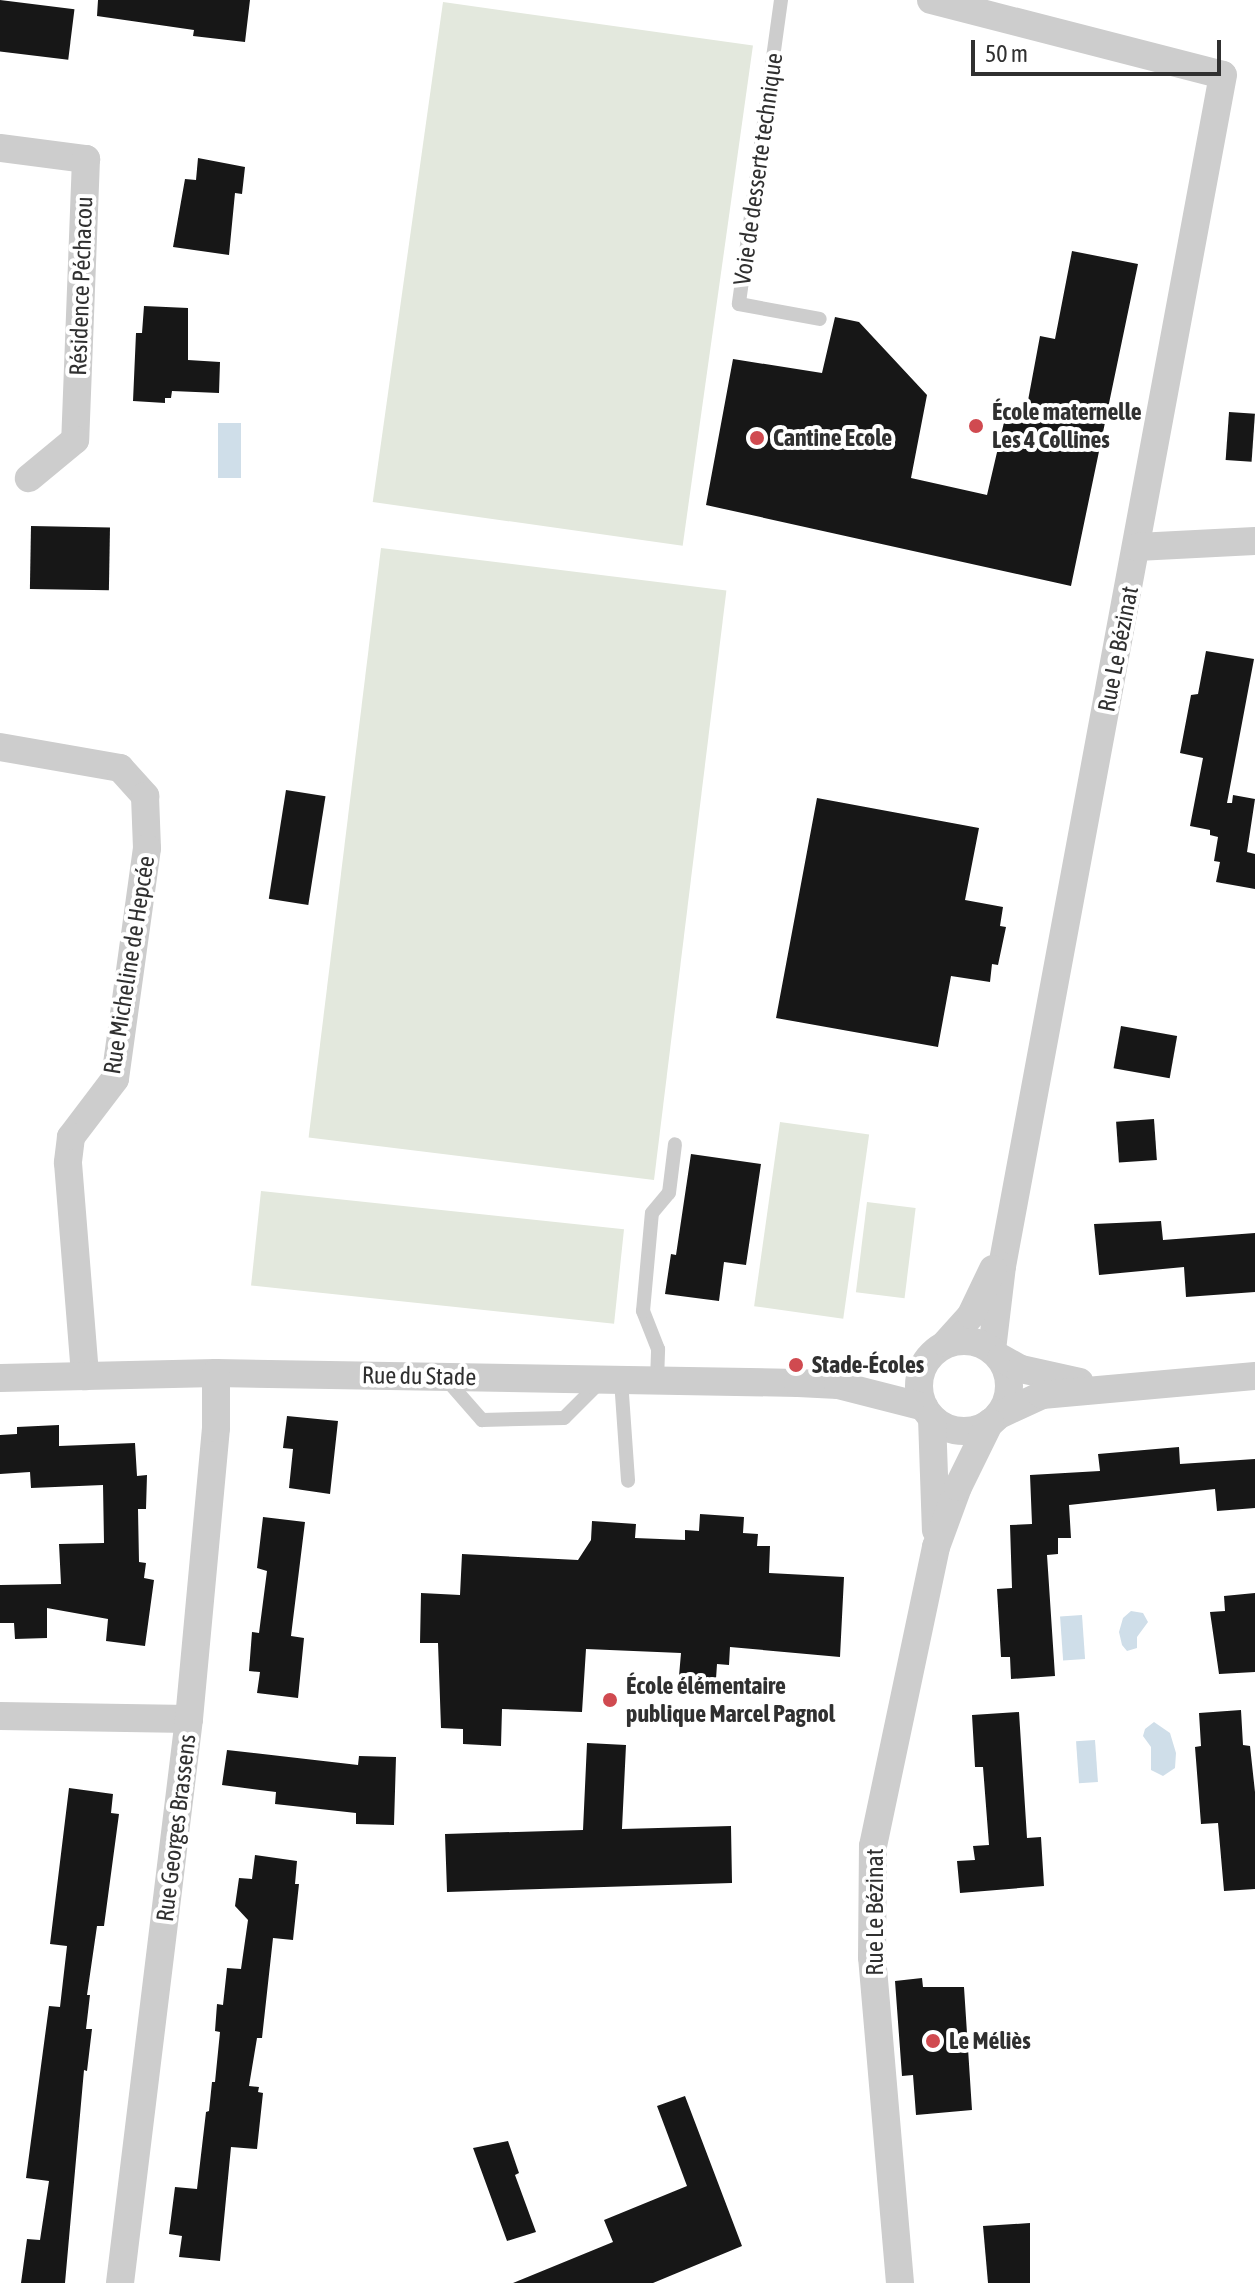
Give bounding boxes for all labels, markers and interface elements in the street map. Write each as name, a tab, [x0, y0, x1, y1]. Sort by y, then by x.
scale bar	[975, 24, 1225, 74]
text: 50 m	[985, 40, 1028, 67]
street label: Voie de desserte technique	[727, 51, 789, 287]
street label: Résidence Péchacou	[63, 196, 99, 376]
place label: École maternelle Les 4 Collines	[992, 398, 1142, 454]
marker: École maternelle Les 4 Collines	[967, 417, 985, 435]
place label: Cantine Ecole	[773, 424, 892, 452]
marker: Cantine Ecole	[748, 429, 766, 447]
street label: Rue Le Bézinat	[1092, 584, 1144, 714]
street label: Rue Micheline de Hepcée	[98, 854, 160, 1076]
place label: Stade-Écoles	[812, 1351, 924, 1379]
marker: Stade-Écoles	[787, 1356, 805, 1374]
street label: Rue du Stade	[362, 1361, 476, 1391]
place label: École élémentaire publique Marcel Pagnol	[626, 1672, 835, 1728]
marker: École élémentaire publique Marcel Pagnol	[601, 1691, 619, 1709]
street label: Rue Georges Brassens	[150, 1733, 202, 1923]
street label: Rue Le Bézinat	[861, 1848, 889, 1976]
place label: Le Méliès	[949, 2027, 1031, 2055]
marker: Le Méliès	[924, 2032, 942, 2050]

